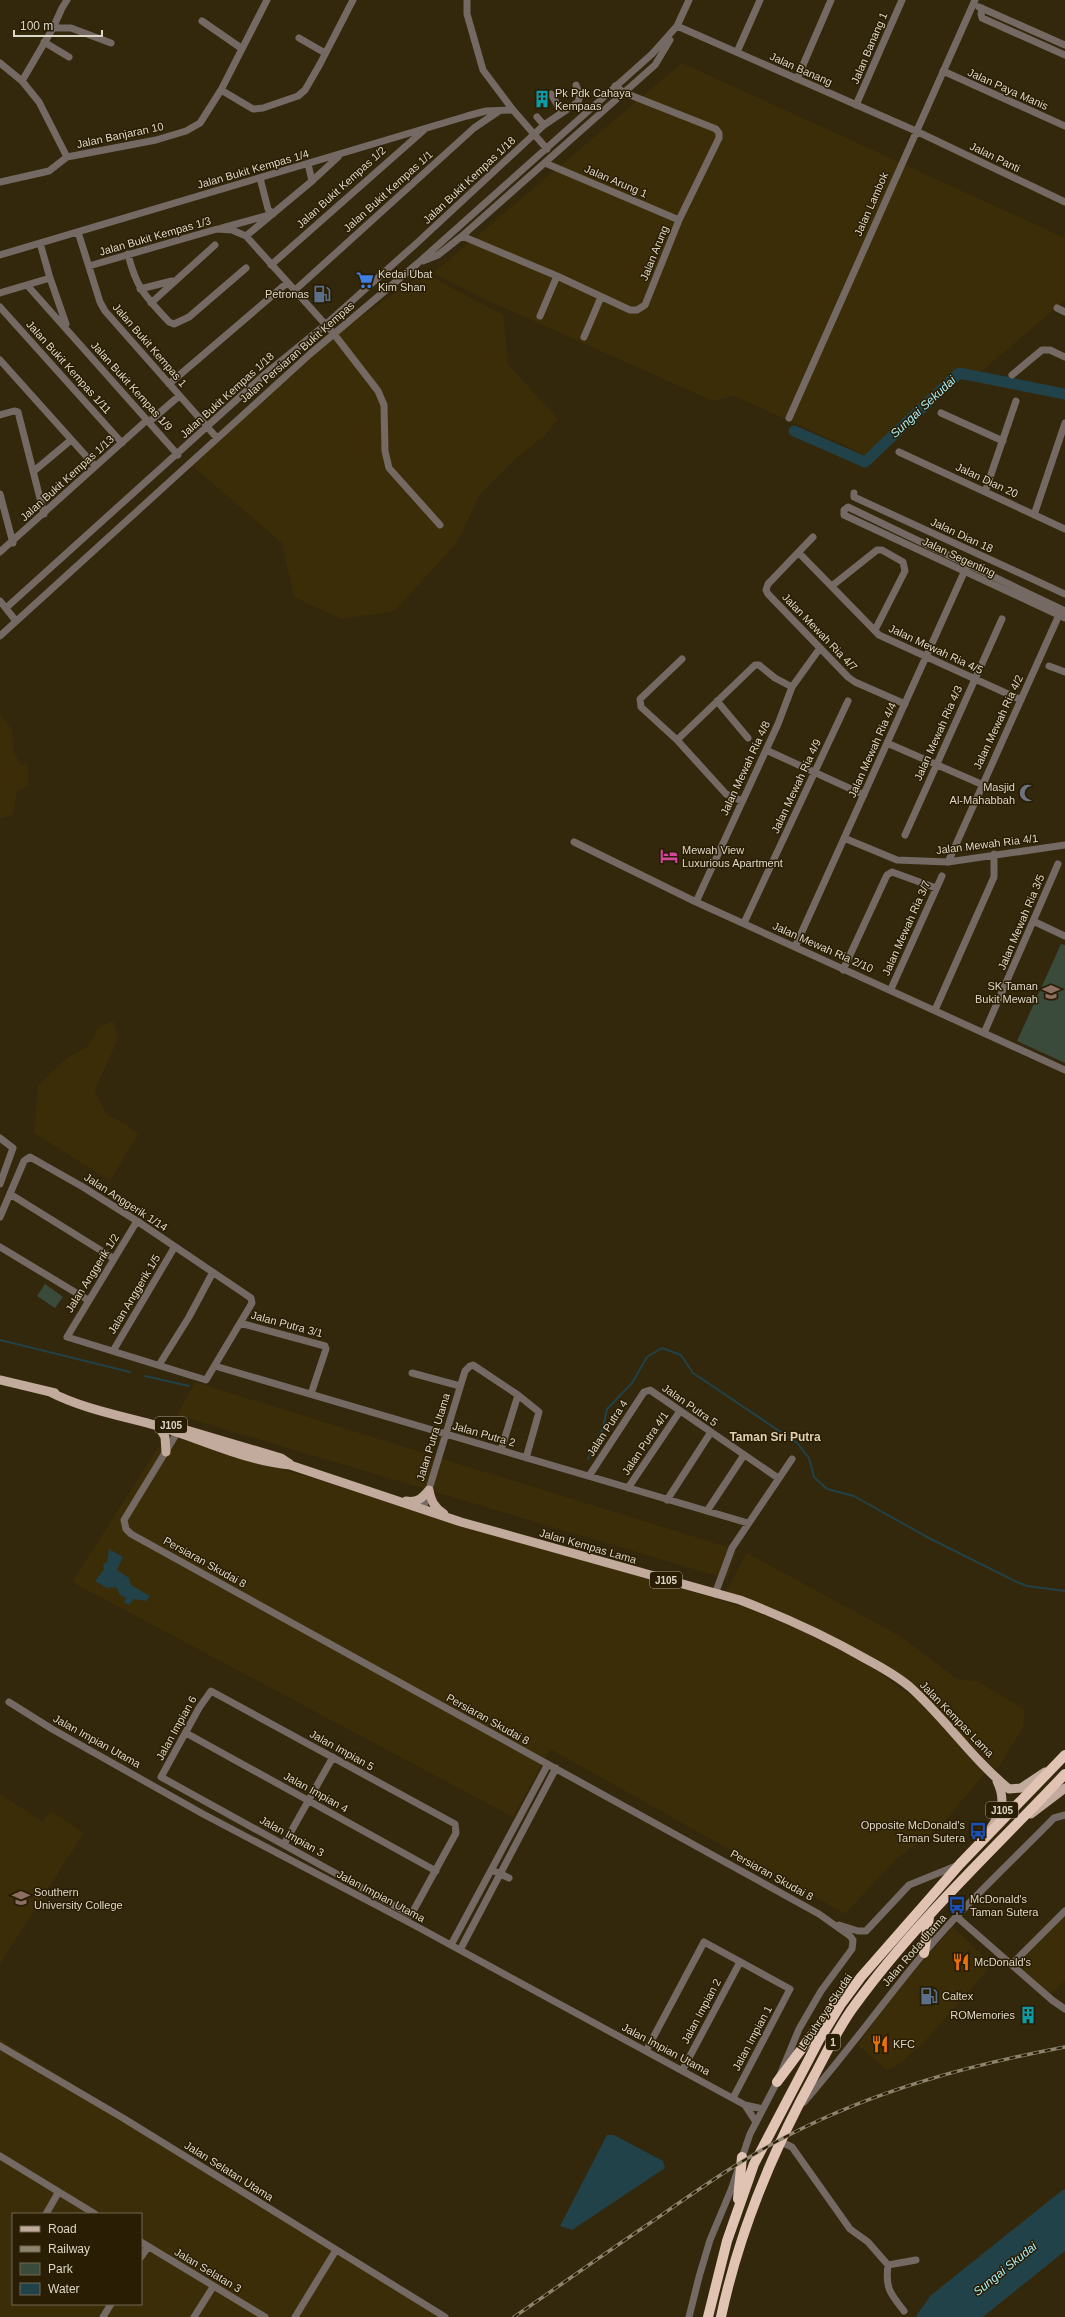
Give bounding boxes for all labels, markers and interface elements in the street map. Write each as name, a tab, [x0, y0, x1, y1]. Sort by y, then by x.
street label: Jalan Banang 1	[849, 10, 889, 86]
scale bar	[14, 12, 102, 38]
text: 100 m	[20, 19, 53, 33]
street label: Jalan Banang	[768, 50, 834, 88]
street label: Jalan Paya Manis	[966, 66, 1051, 112]
place label: Pk Pdk Cahaya Kempaas	[555, 87, 632, 112]
building icon: Pk Pdk Cahaya Kempaas	[532, 89, 552, 109]
street label: Jalan Banjaran 10	[75, 120, 165, 150]
street label: Jalan Bukit Kempas 1/18	[420, 134, 518, 226]
street label: Jalan Panti	[968, 140, 1022, 174]
street label: Jalan Bukit Kempas 1/2	[294, 144, 388, 230]
street label: Jalan Bukit Kempas 1/4	[196, 147, 310, 191]
street label: Jalan Bukit Kempas 1/1	[341, 148, 435, 234]
street label: Jalan Arung 1	[583, 162, 649, 200]
street label: Jalan Lambok	[852, 170, 891, 238]
street label: Jalan Bukit Kempas 1/3	[98, 214, 212, 258]
street label: Jalan Arung	[638, 224, 670, 282]
place label: Kedai Ubat Kim Shan	[378, 268, 432, 293]
supermarket icon: Kedai Ubat Kim Shan	[355, 270, 375, 290]
fuel station icon: Petronas	[312, 284, 332, 304]
place label: Petronas	[265, 288, 309, 300]
street label: Jalan Persiaran Bukit Kempas	[237, 299, 357, 405]
street label: Jalan Bukit Kempas 1	[111, 301, 189, 389]
street label: Jalan Bukit Kempas 1/11	[24, 318, 114, 416]
street label: Jalan Bukit Kempas 1/9	[89, 339, 175, 433]
street label: Jalan Bukit Kempas 1/18	[178, 350, 276, 440]
water label: Sungai Sekudai	[887, 373, 959, 441]
street label: Jalan Bukit Kempas 1/13	[18, 433, 116, 523]
street label: Jalan Dian 20	[954, 460, 1020, 500]
street label: Jalan Dian 18	[929, 515, 995, 555]
street label: Jalan Segenting	[921, 535, 997, 579]
street label: Jalan Mewah Ria 4/7	[780, 591, 860, 673]
street label: Jalan Mewah Ria 4/5	[887, 622, 985, 676]
street label: Jalan Mewah Ria 4/2	[971, 673, 1025, 771]
street label: Jalan Mewah Ria 4/3	[912, 684, 964, 782]
street label: Jalan Mewah Ria 4/4	[846, 701, 898, 799]
street label: Jalan Mewah Ria 4/8	[718, 719, 772, 817]
street label: Jalan Mewah Ria 4/9	[769, 737, 823, 835]
place label: Masjid Al-Mahabbah	[950, 781, 1015, 806]
mosque icon: Masjid Al-Mahabbah	[1018, 783, 1038, 803]
street label: Jalan Mewah Ria 4/1	[935, 832, 1039, 856]
place label: Mewah View Luxurious Apartment	[682, 844, 783, 869]
hotel icon: Mewah View Luxurious Apartment	[659, 846, 679, 866]
street label: Jalan Mewah Ria 3/5	[995, 872, 1047, 972]
street label: Jalan Mewah Ria 3/7	[880, 879, 932, 977]
street label: Jalan Mewah Ria 2/10	[771, 919, 875, 975]
place label: SK Taman Bukit Mewah	[975, 980, 1038, 1005]
school or university icon: SK Taman Bukit Mewah	[1041, 982, 1061, 1002]
street label: Jalan Anggerik 1/14	[82, 1171, 170, 1233]
street label: Jalan Anggerik 1/2	[63, 1231, 121, 1315]
street label: Jalan Anggerik 1/5	[106, 1252, 162, 1336]
street label: Jalan Putra 3/1	[250, 1309, 324, 1339]
street label: Jalan Putra 5	[660, 1381, 720, 1429]
street label: Jalan Putra Utama	[414, 1391, 452, 1482]
street label: Jalan Putra 4	[584, 1398, 630, 1458]
street label: Jalan Putra 4/1	[619, 1409, 671, 1477]
road number: J105	[155, 1417, 187, 1433]
street label: Jalan Putra 2	[451, 1419, 517, 1449]
district label: Taman Sri Putra	[729, 1430, 821, 1444]
street label: Jalan Kempas Lama	[538, 1526, 639, 1566]
street label: Persiaran Skudai 8	[161, 1534, 249, 1590]
road number: J105	[650, 1572, 682, 1588]
street label: Jalan Kempas Lama	[918, 1679, 997, 1760]
street label: Persiaran Skudai 8	[444, 1691, 532, 1747]
street label: Jalan Impian 6	[153, 1694, 199, 1762]
street label: Jalan Impian Utama	[51, 1712, 143, 1770]
street label: Jalan Impian 5	[308, 1727, 376, 1773]
street label: Jalan Impian 4	[282, 1769, 350, 1815]
road number: J105	[986, 1802, 1018, 1818]
street label: Jalan Impian 3	[258, 1813, 326, 1859]
place label: Opposite McDonald's Taman Sutera	[861, 1819, 966, 1844]
bus stop icon: Opposite McDonald's Taman Sutera	[968, 1821, 988, 1841]
street label: Persiaran Skudai 8	[728, 1847, 816, 1903]
street label: Jalan Impian Utama	[335, 1868, 428, 1925]
place label: Southern University College	[34, 1886, 123, 1911]
school or university icon: Southern University College	[11, 1888, 31, 1908]
place label: McDonald's Taman Sutera	[970, 1893, 1039, 1918]
bus stop icon: McDonald's Taman Sutera	[947, 1895, 967, 1915]
street label: Jalan Roda Utama	[880, 1911, 949, 1988]
restaurant icon: McDonald's	[951, 1952, 971, 1972]
place label: McDonald's	[974, 1956, 1032, 1968]
street label: Lebuhraya Skudai	[796, 1972, 854, 2052]
street label: Jalan Impian 2	[679, 1977, 723, 2045]
fuel station icon: Caltex	[919, 1986, 939, 2006]
place label: Caltex	[942, 1990, 974, 2002]
street label: Jalan Impian 1	[730, 2004, 774, 2072]
building icon: ROMemories	[1018, 2005, 1038, 2025]
place label: ROMemories	[950, 2009, 1015, 2021]
street label: Jalan Impian Utama	[620, 2021, 713, 2078]
road number: 1	[826, 2034, 840, 2050]
restaurant icon: KFC	[870, 2034, 890, 2054]
place label: KFC	[893, 2038, 915, 2050]
street label: Jalan Selatan Utama	[183, 2139, 276, 2204]
legend	[12, 2213, 142, 2305]
text: Road	[48, 2222, 77, 2236]
water label: Sungai Skudai	[971, 2239, 1040, 2299]
text: Railway	[48, 2242, 90, 2256]
street label: Jalan Selatan 3	[172, 2245, 244, 2295]
text: Park	[48, 2262, 74, 2276]
text: Water	[48, 2282, 80, 2296]

